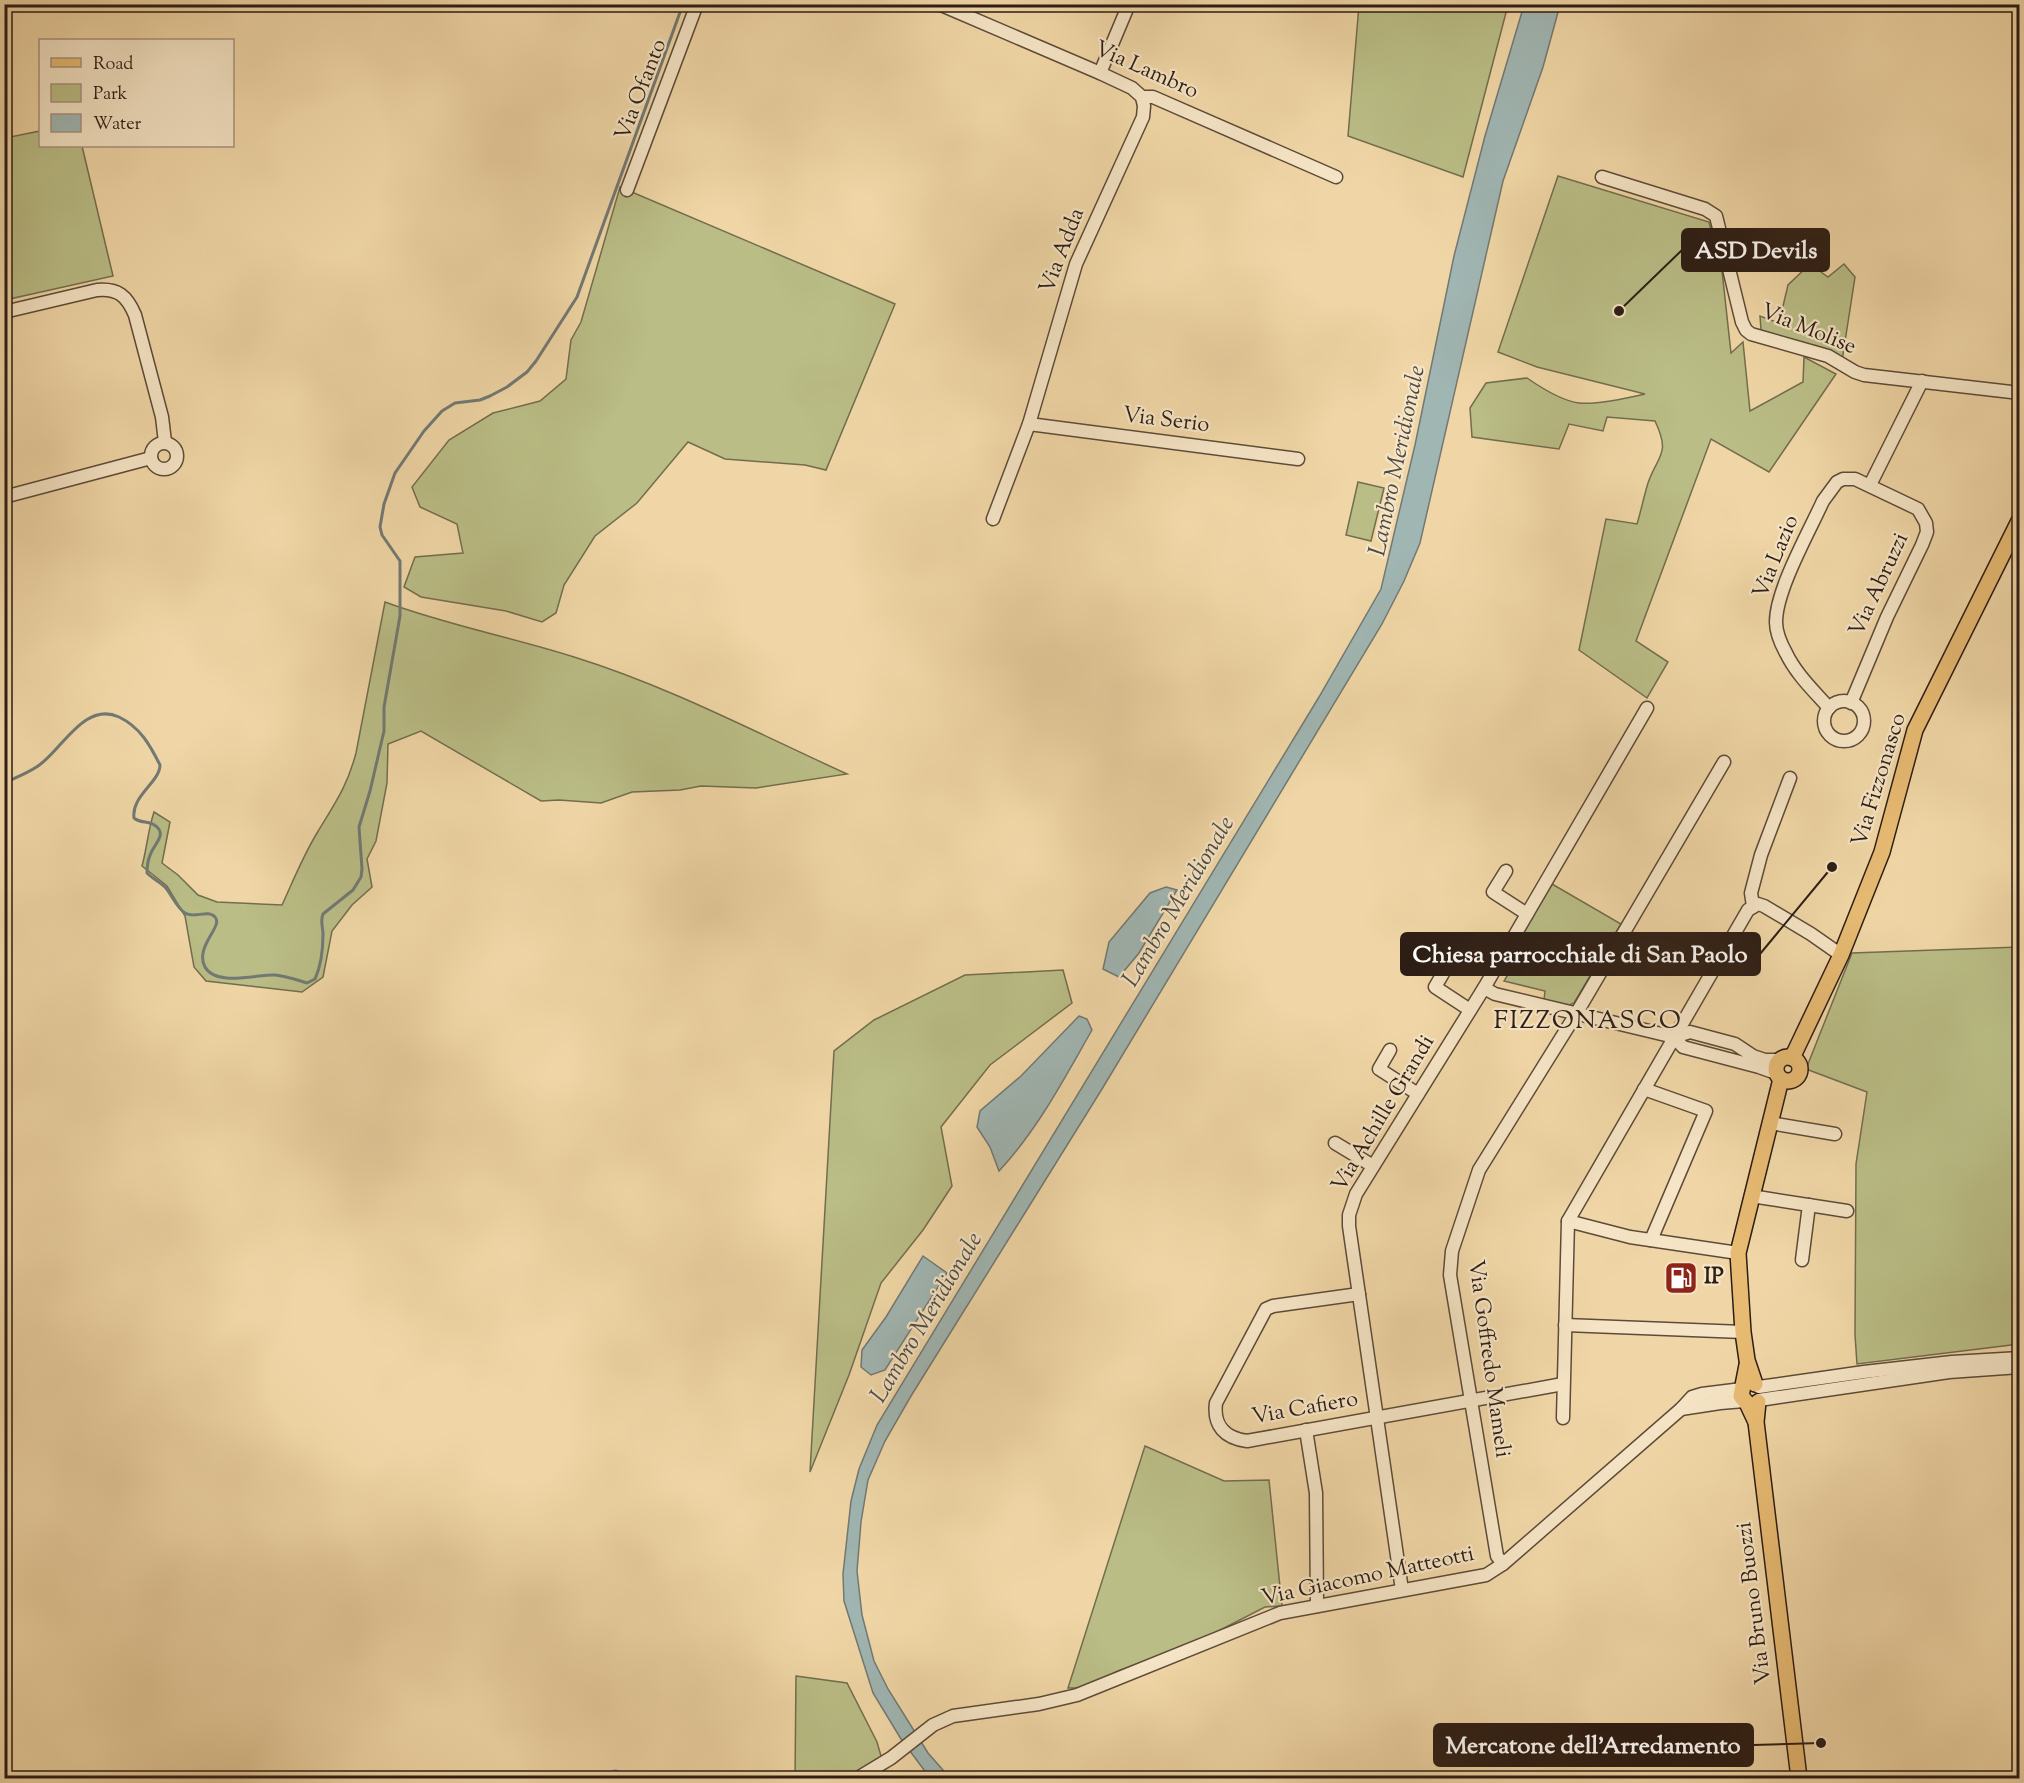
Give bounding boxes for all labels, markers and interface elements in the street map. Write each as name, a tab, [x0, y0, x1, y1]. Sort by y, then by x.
street label: Via Lambro	[1089, 34, 1203, 108]
street label: Via Ofanto	[608, 35, 676, 145]
legend	[39, 39, 234, 147]
text: Road	[93, 52, 133, 78]
text: Park	[93, 82, 128, 108]
text: Water	[93, 112, 142, 138]
street label: Via Adda	[1032, 204, 1094, 298]
callout: ASD Devils	[1682, 229, 1829, 271]
text: ASD Devils	[1695, 235, 1817, 269]
street label: Via Molise	[1755, 296, 1861, 364]
water label: Lambro Meridionale	[1361, 363, 1435, 559]
street label: Via Serio	[1121, 400, 1211, 442]
street label: Via Lazio	[1746, 510, 1808, 604]
street label: Via Abruzzi	[1842, 528, 1918, 642]
street label: Via Fizzonasco	[1845, 709, 1915, 851]
water label: Lambro Meridionale	[1114, 810, 1244, 994]
callout: Chiesa parrocchiale di San Paolo	[1401, 933, 1760, 975]
text: Chiesa parrocchiale di San Paolo	[1412, 939, 1748, 973]
district label: FIZZONASCO	[1494, 1003, 1682, 1040]
street label: Via Achille Grandi	[1324, 1029, 1444, 1199]
water label: Lambro Meridionale	[862, 1226, 992, 1410]
street label: Via Goffredo Mameli	[1458, 1258, 1518, 1460]
fuel station icon: IP	[1663, 1260, 1699, 1296]
place label: IP	[1704, 1262, 1724, 1294]
street label: Via Cafiero	[1249, 1384, 1361, 1434]
street label: Via Bruno Buozzi	[1729, 1520, 1781, 1686]
street label: Via Giacomo Matteotti	[1259, 1539, 1477, 1615]
callout: Mercatone dell'Arredamento	[1434, 1724, 1753, 1766]
text: Mercatone dell'Arredamento	[1445, 1730, 1741, 1764]

